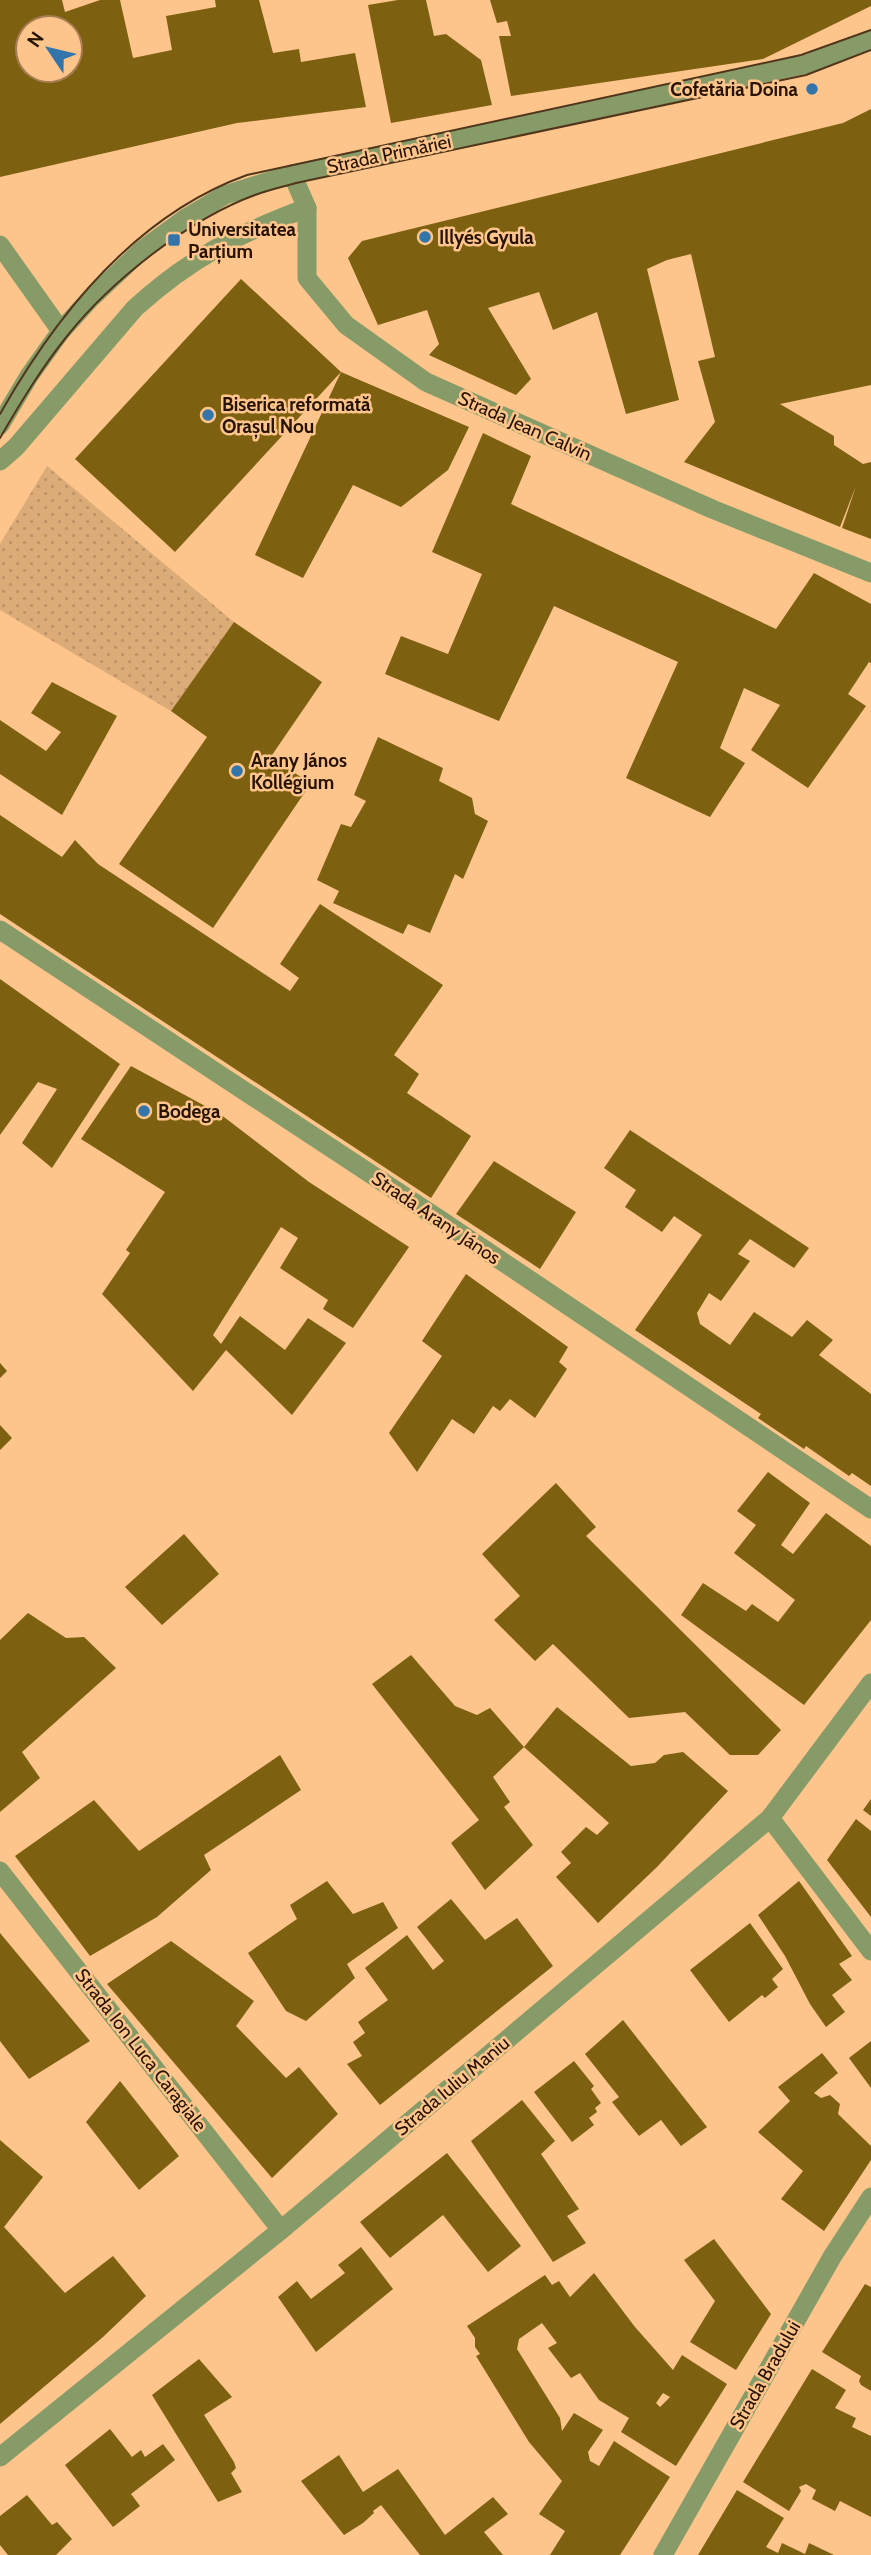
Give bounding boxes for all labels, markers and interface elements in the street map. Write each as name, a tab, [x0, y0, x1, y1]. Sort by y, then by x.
north arrow	[14, 14, 84, 84]
text: N	[22, 27, 49, 52]
place label: Cofetăria Doina	[670, 78, 799, 101]
marker: Cofetăria Doina	[804, 81, 820, 97]
street label: Strada Primăriei	[325, 130, 453, 178]
place label: Universitatea Parțium	[188, 218, 296, 264]
place label: Illyés Gyula	[439, 226, 534, 249]
marker: Illyés Gyula	[417, 229, 433, 245]
marker: Universitatea Parțium	[166, 232, 182, 248]
street label: Strada Jean Calvin	[455, 386, 595, 466]
place label: Biserica reformată Orașul Nou	[222, 393, 371, 439]
marker: Biserica reformată Orașul Nou	[200, 407, 216, 423]
place label: Arany János Kollégium	[251, 749, 347, 794]
marker: Arany János Kollégium	[229, 763, 245, 779]
place label: Bodega	[158, 1100, 221, 1123]
marker: Bodega	[136, 1103, 152, 1119]
street label: Strada Arany János	[367, 1167, 505, 1269]
street label: Strada Ion Luca Caragiale	[70, 1964, 212, 2136]
street label: Strada Iuliu Maniu	[390, 2031, 514, 2141]
street label: Strada Bradului	[725, 2317, 805, 2433]

